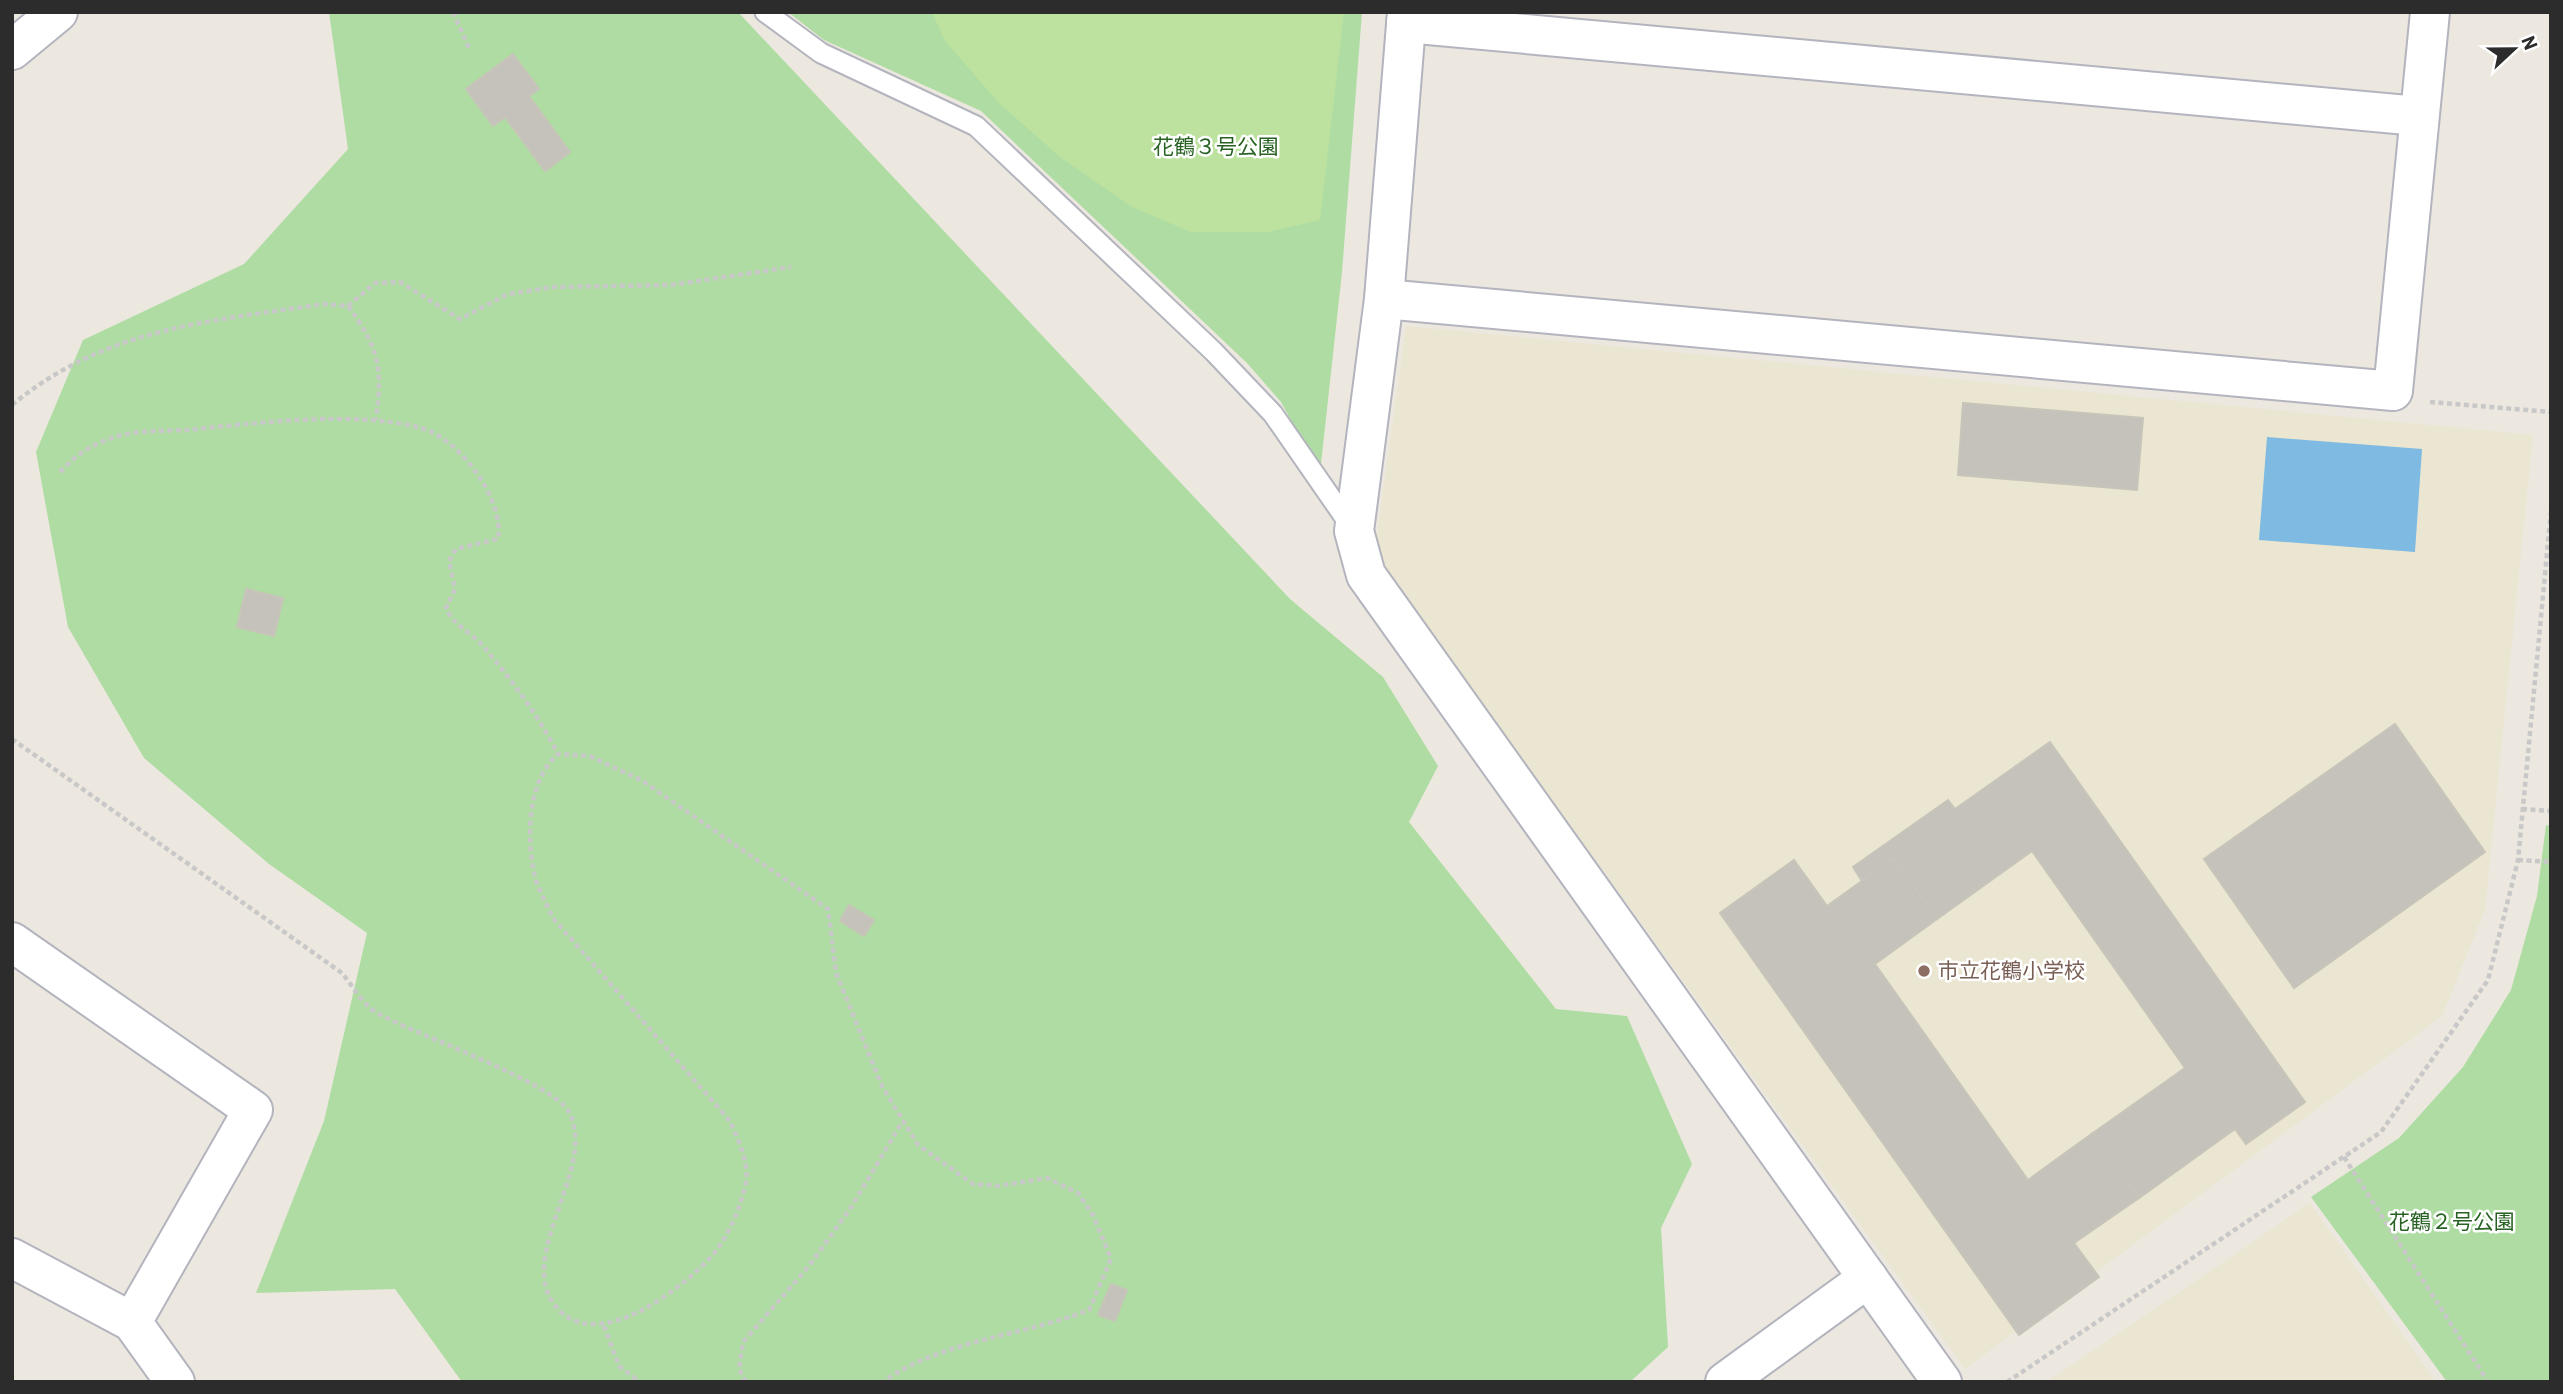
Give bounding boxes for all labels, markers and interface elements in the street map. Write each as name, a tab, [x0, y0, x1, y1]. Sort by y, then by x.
north arrow	[2479, 14, 2549, 84]
text: N	[2517, 32, 2543, 53]
park label: 花鶴３号公園	[1153, 133, 1279, 158]
place label: 市立花鶴小学校	[1938, 957, 2085, 982]
marker: 市立花鶴小学校	[1916, 963, 1932, 979]
park label: 花鶴２号公園	[2389, 1208, 2515, 1233]

